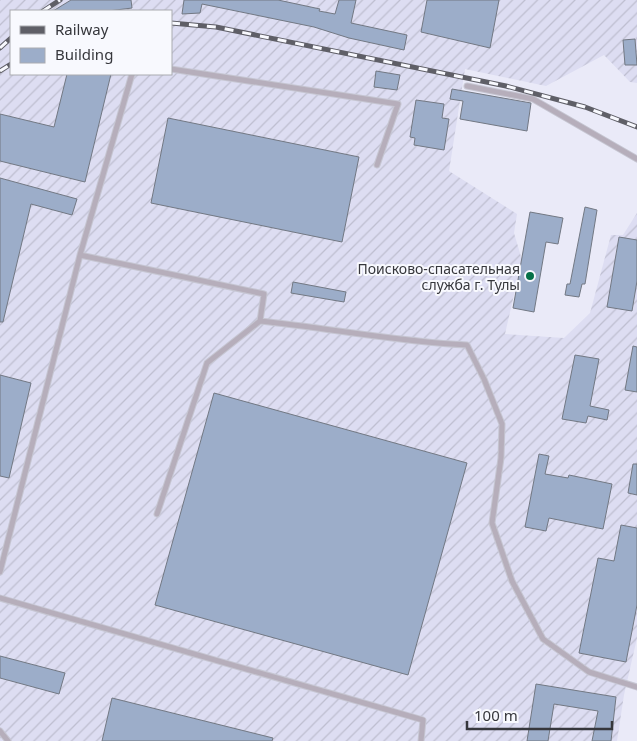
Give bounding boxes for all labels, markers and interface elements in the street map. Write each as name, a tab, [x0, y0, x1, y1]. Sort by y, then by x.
legend	[10, 10, 172, 75]
text: Railway	[55, 19, 109, 39]
text: Building	[55, 44, 113, 64]
place label: Поисково-спасательная служба г. Тулы	[358, 259, 520, 294]
marker: Поисково-спасательная служба г. Тулы	[524, 270, 536, 282]
scale bar	[467, 698, 612, 730]
text: 100 m	[474, 705, 518, 725]

